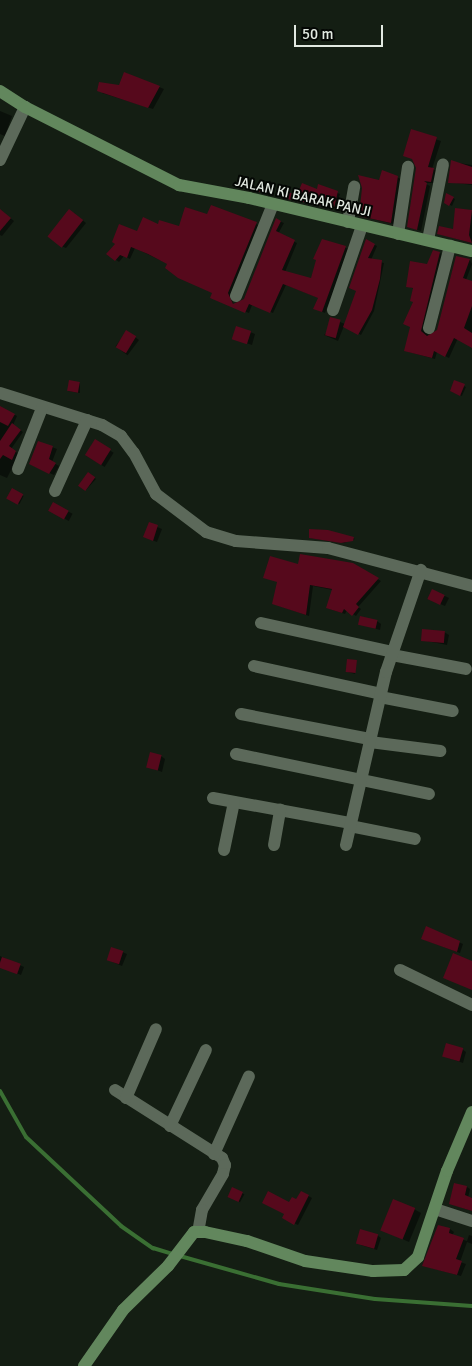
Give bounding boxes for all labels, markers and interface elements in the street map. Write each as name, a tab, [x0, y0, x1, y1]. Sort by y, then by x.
scale bar	[297, 15, 386, 47]
text: 50 m	[302, 25, 333, 43]
street label: JALAN KI BARAK PANJI	[233, 173, 373, 221]

